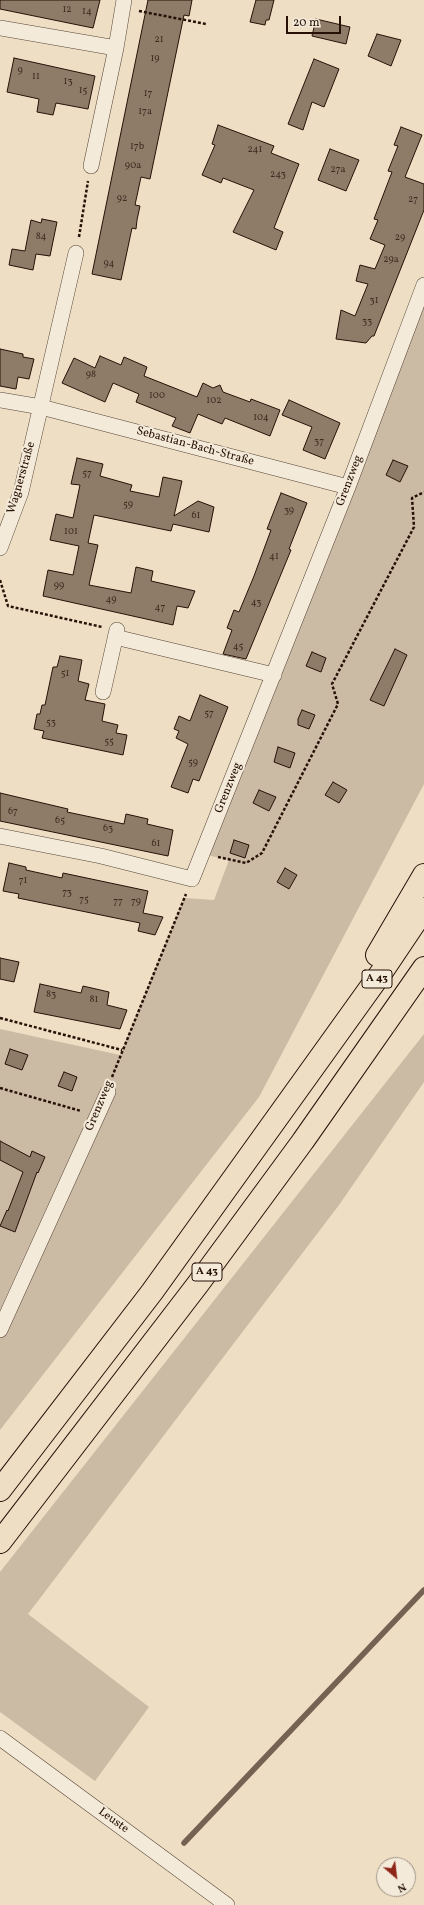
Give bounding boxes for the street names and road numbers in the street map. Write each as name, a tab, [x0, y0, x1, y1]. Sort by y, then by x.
street label: Sebastian-Bach-Straße	[135, 424, 255, 470]
street label: Wagnerstraße	[5, 440, 39, 516]
street label: Grenzweg	[334, 453, 366, 509]
street label: Grenzweg	[212, 760, 246, 816]
road number: A 43	[362, 970, 392, 988]
street label: Grenzweg	[83, 1078, 117, 1134]
road number: A 43	[192, 1263, 222, 1281]
street label: Leuste	[95, 1805, 131, 1837]

